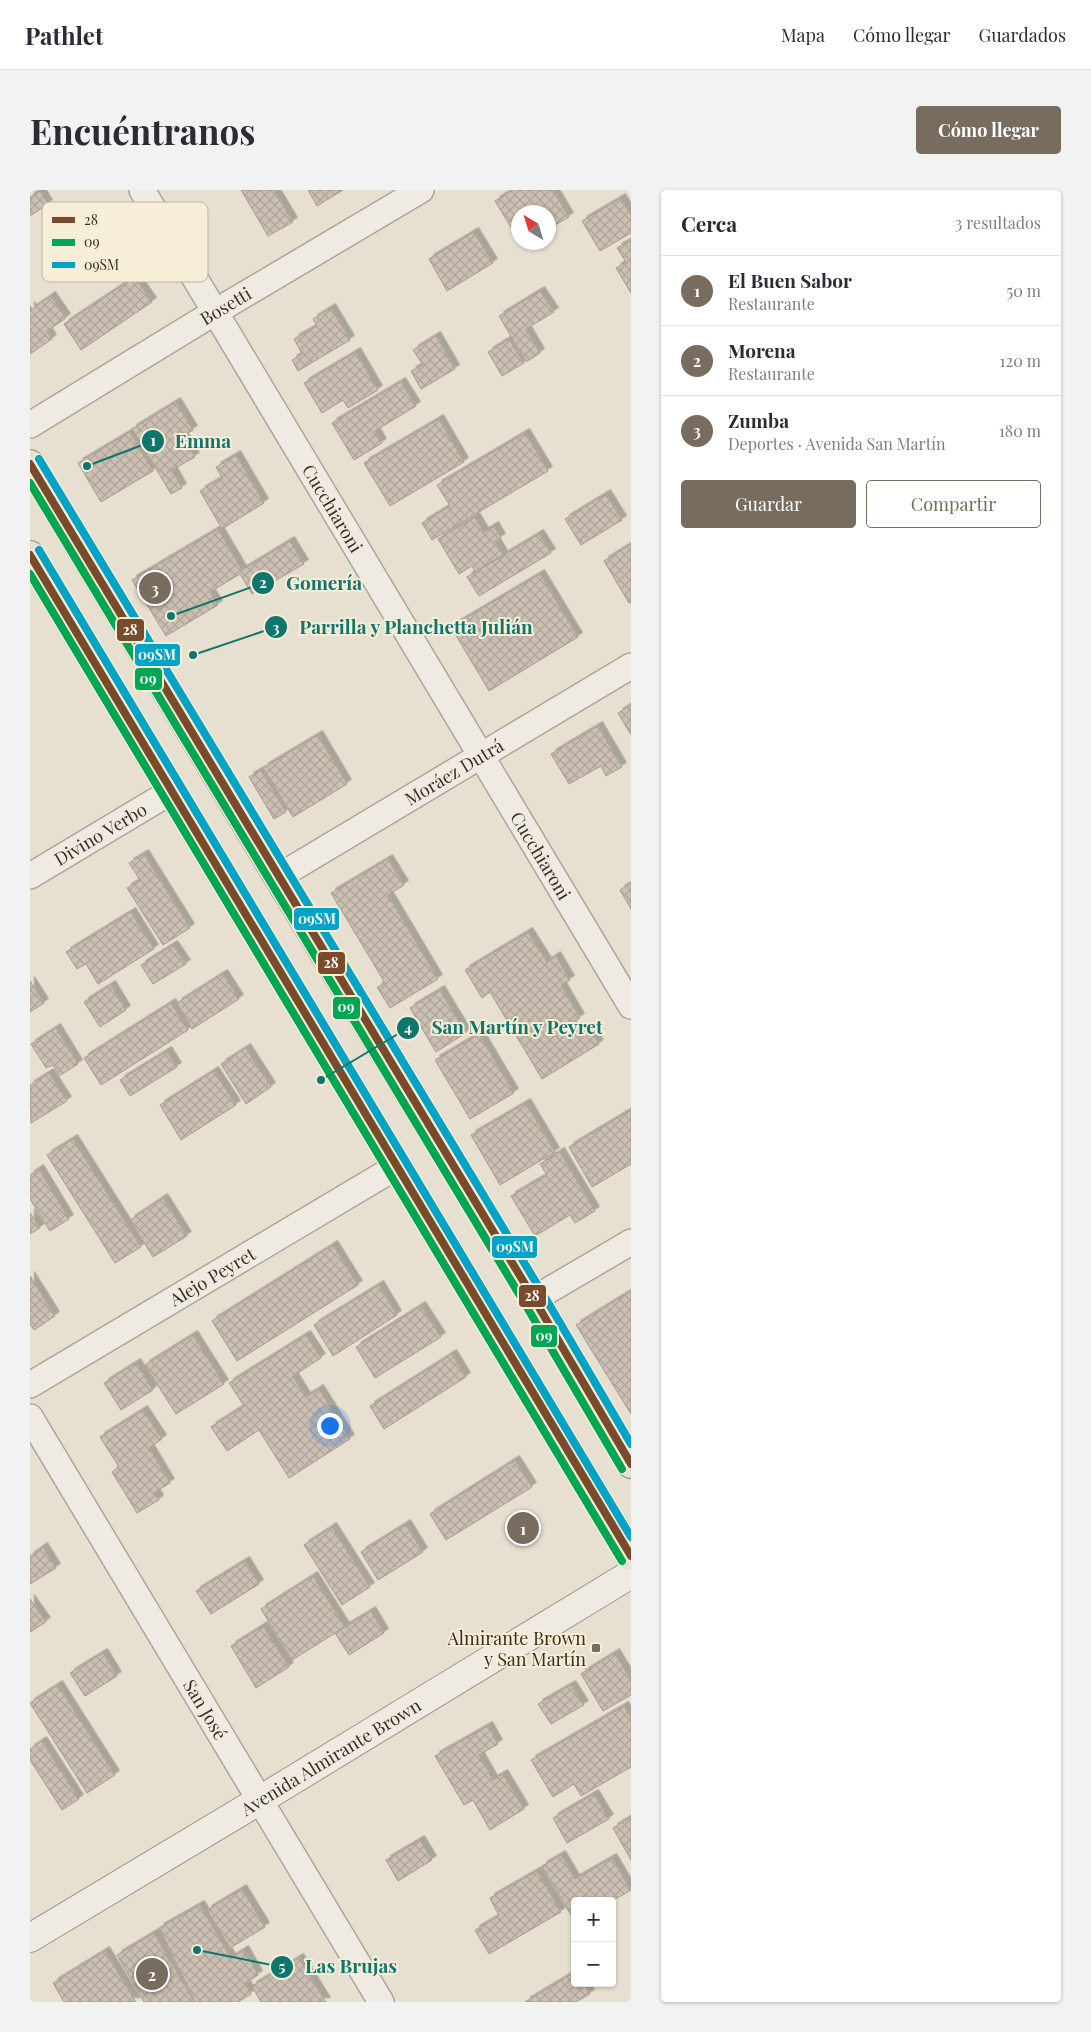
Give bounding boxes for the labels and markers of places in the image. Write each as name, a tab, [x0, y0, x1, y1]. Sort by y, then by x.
callout: Emma	[140, 424, 241, 458]
callout: Gomería	[251, 566, 372, 600]
pin: 3	[139, 569, 171, 607]
callout: Parrilla y Planchetta Julián	[264, 610, 544, 644]
callout: San Martín y Peyret	[396, 1011, 613, 1045]
pin: 1	[507, 1509, 539, 1547]
place label: Almirante Brown y San Martín	[446, 1626, 586, 1671]
marker: Almirante Brown y San Martín	[590, 1642, 602, 1654]
callout: Las Brujas	[270, 1950, 407, 1984]
pin: 2	[136, 1955, 168, 1993]

